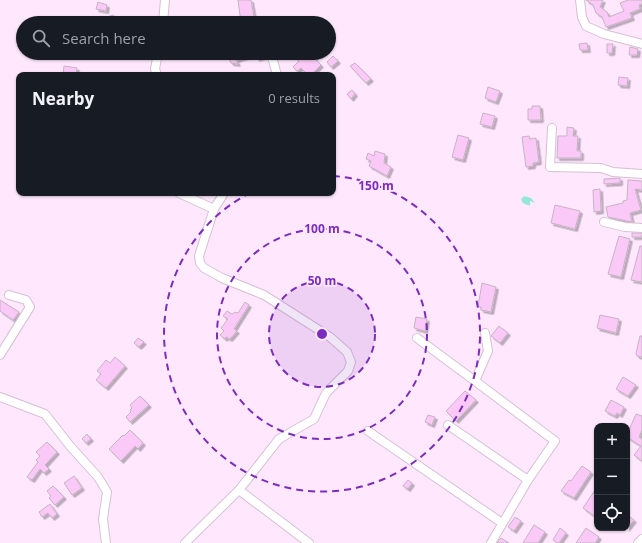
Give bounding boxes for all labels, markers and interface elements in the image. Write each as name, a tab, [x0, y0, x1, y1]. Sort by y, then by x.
search box	[16, 16, 336, 60]
icon: search	[30, 27, 52, 49]
text: Search here	[62, 28, 146, 48]
text: Nearby	[32, 87, 94, 110]
text: 0 results	[268, 89, 320, 107]
text: 150 m	[358, 177, 394, 194]
text: 100 m	[304, 220, 340, 237]
text: 50 m	[308, 272, 336, 289]
centre of rings	[315, 327, 329, 341]
map controls	[594, 423, 630, 531]
button: +	[594, 423, 630, 459]
button: −	[594, 459, 630, 495]
button: locate	[594, 495, 630, 531]

